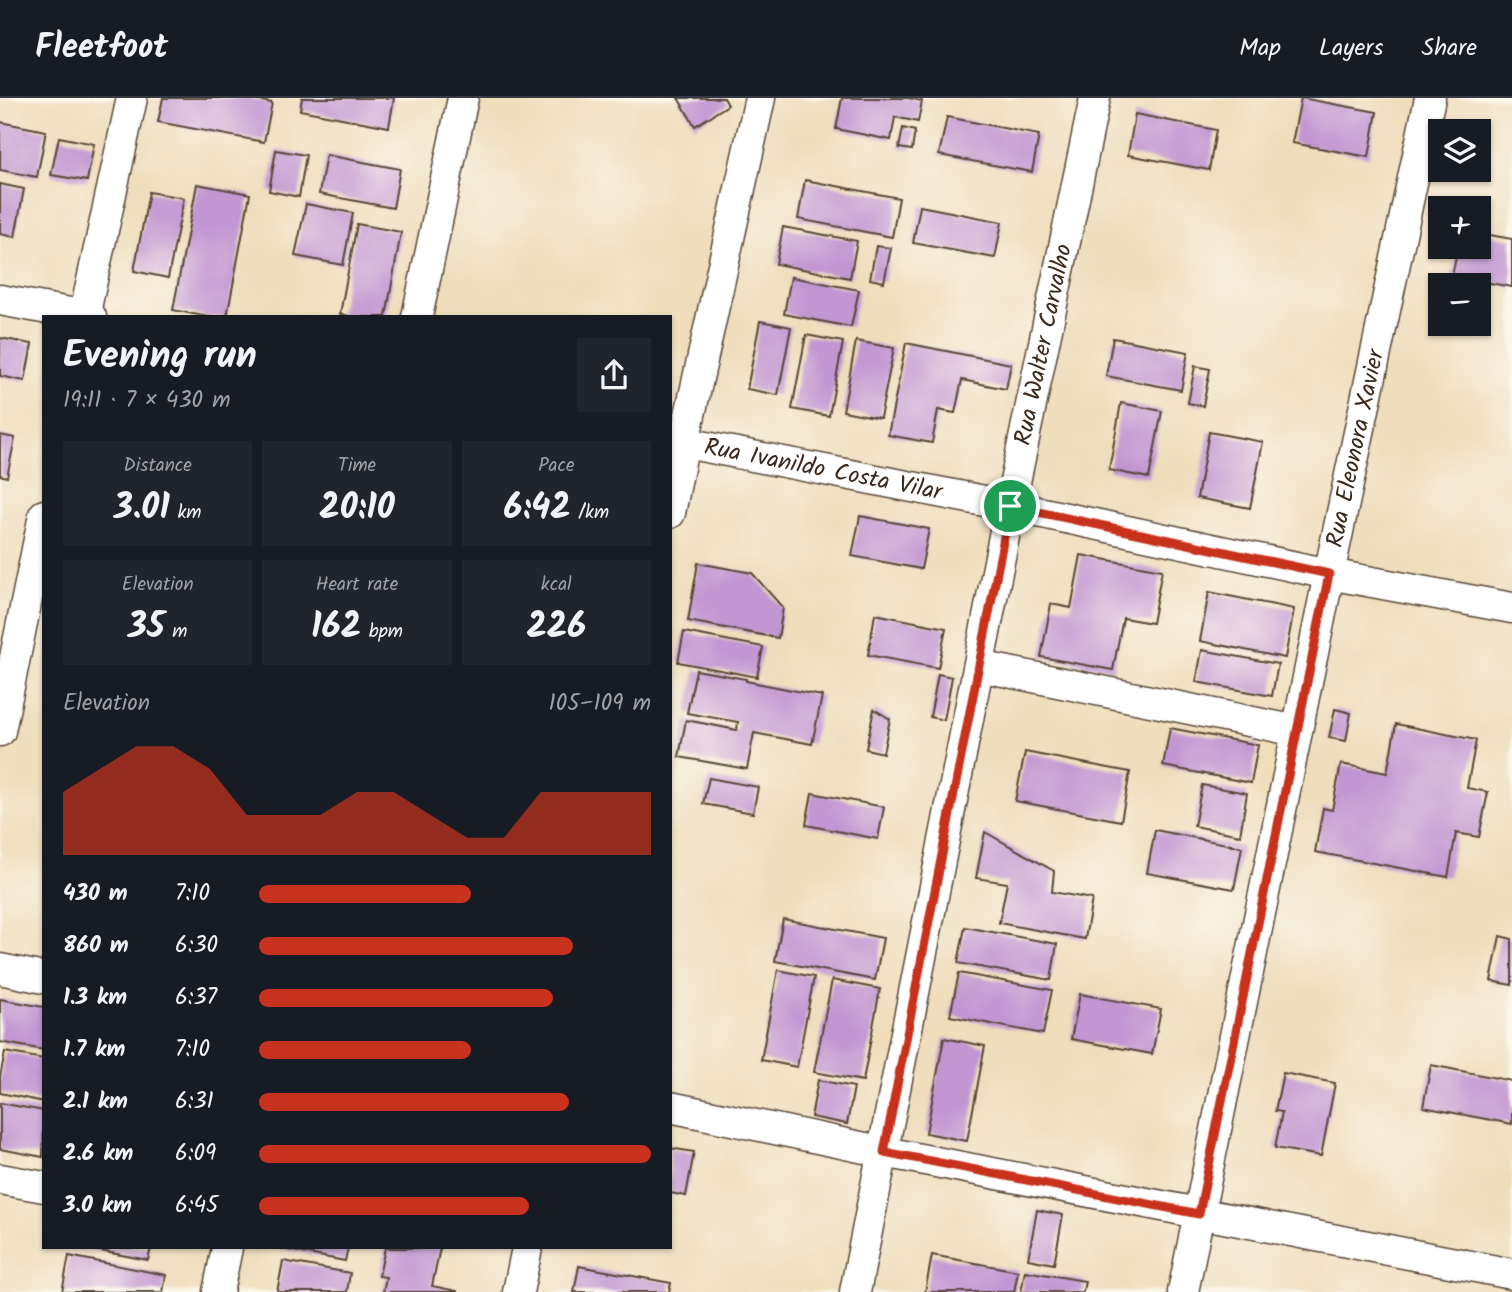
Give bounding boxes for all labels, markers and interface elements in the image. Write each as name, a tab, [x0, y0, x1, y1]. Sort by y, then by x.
text: Fleetfoot	[35, 22, 168, 75]
text: Map	[1239, 29, 1281, 68]
text: Layers	[1319, 29, 1383, 68]
text: Share	[1421, 29, 1477, 68]
map controls	[1428, 119, 1491, 336]
button: layers	[1428, 119, 1491, 182]
button: +	[1428, 196, 1491, 259]
street label: Rua Walter Carvalho	[1004, 240, 1084, 449]
button: −	[1428, 273, 1491, 336]
text: Evening run	[63, 327, 257, 387]
button: share	[577, 338, 651, 412]
street label: Rua Eleonora Xavier	[1316, 344, 1396, 551]
text: 19:11 · 7 × 430 m	[63, 383, 231, 419]
street label: Rua Ivanildo Costa Vilar	[701, 428, 947, 512]
text: Distance	[124, 451, 192, 481]
text: Time	[338, 451, 376, 481]
text: Pace	[538, 451, 574, 481]
pin	[980, 476, 1040, 536]
text: 3.01	[114, 481, 170, 537]
text: 20:10	[319, 481, 395, 537]
text: 6:42	[504, 481, 571, 537]
icon: arrive	[991, 487, 1029, 525]
text: km	[170, 498, 201, 528]
text: /km	[571, 498, 609, 528]
text: Elevation	[122, 570, 194, 600]
text: Heart rate	[316, 570, 398, 600]
text: kcal	[541, 570, 572, 600]
text: 35	[128, 600, 165, 656]
text: 162	[311, 600, 361, 656]
text: 226	[526, 600, 586, 656]
text: m	[165, 617, 187, 647]
text: bpm	[361, 617, 403, 647]
text: Elevation	[63, 686, 150, 722]
text: 105–109 m	[548, 686, 651, 722]
text: 430 m	[63, 876, 128, 912]
text: 7:10	[175, 876, 210, 912]
text: 860 m	[63, 928, 129, 964]
text: 6:30	[175, 928, 218, 964]
text: 1.3 km	[63, 980, 127, 1016]
text: 6:37	[175, 980, 217, 1016]
text: 1.7 km	[63, 1032, 125, 1068]
text: 7:10	[175, 1032, 210, 1068]
text: 2.1 km	[63, 1084, 128, 1120]
text: 6:31	[175, 1084, 214, 1120]
text: 2.6 km	[63, 1136, 133, 1172]
text: 6:09	[175, 1136, 216, 1172]
text: 3.0 km	[63, 1188, 132, 1224]
text: 6:45	[175, 1188, 218, 1224]

